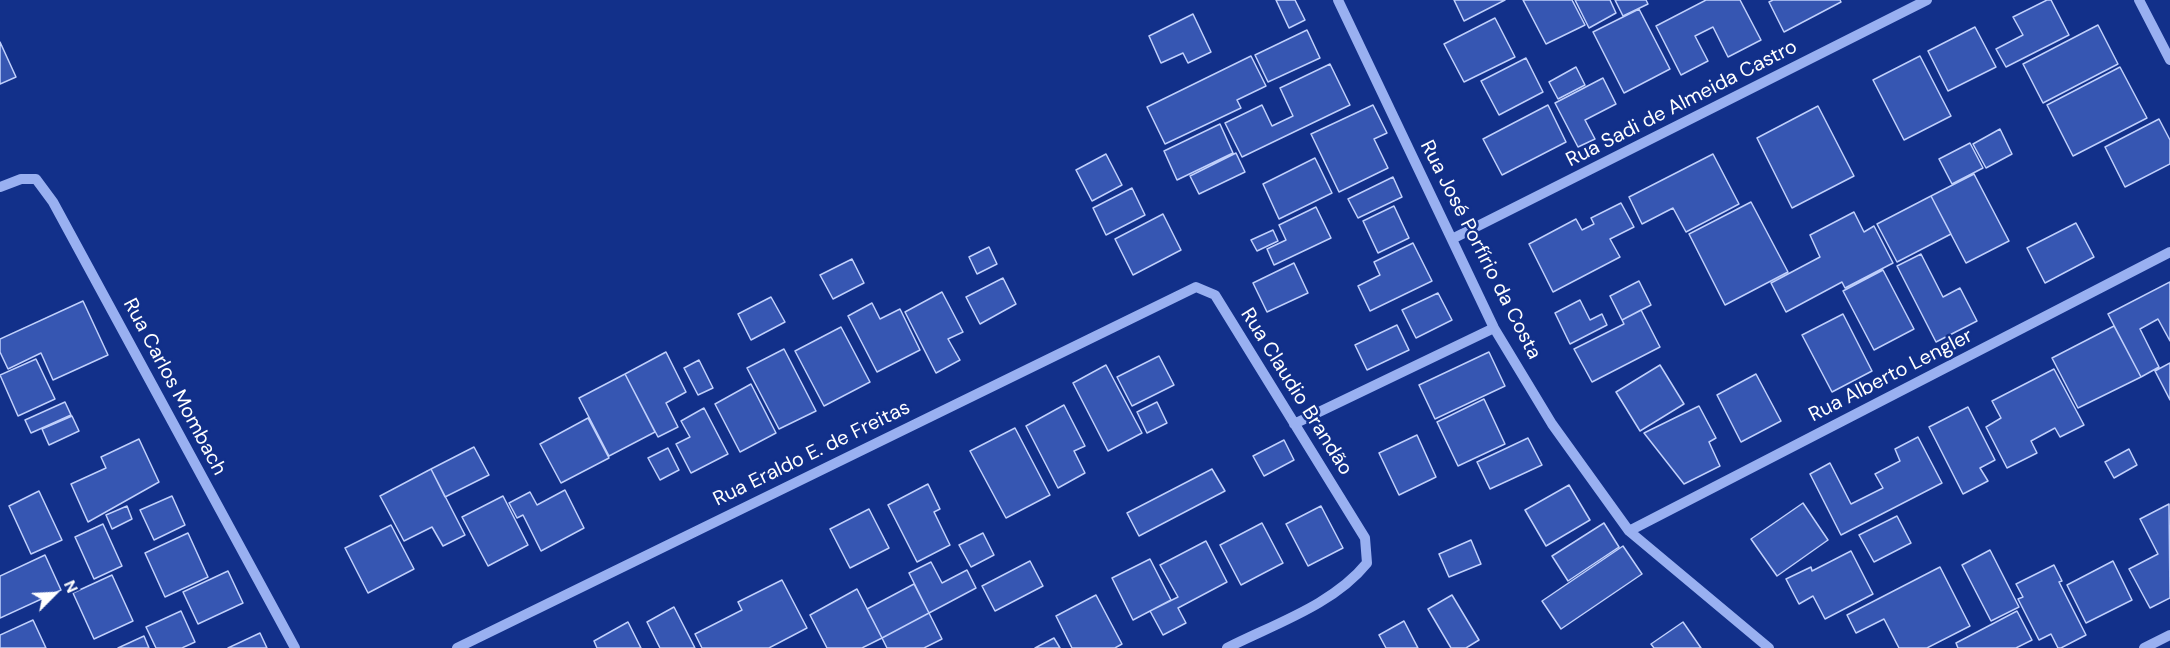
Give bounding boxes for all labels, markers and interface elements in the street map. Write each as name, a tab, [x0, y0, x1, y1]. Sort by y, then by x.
street label: Rua Sadi de Almeida Castro	[1563, 35, 1801, 173]
street label: Rua José Porfírio da Costa	[1414, 137, 1546, 363]
street label: Rua Carlos Mombach	[117, 295, 231, 479]
street label: Rua Claudio Brandão	[1235, 304, 1357, 480]
street label: Rua Alberto Lengler	[1805, 324, 1977, 428]
street label: Rua Eraldo E. de Freitas	[710, 396, 914, 512]
north arrow	[24, 564, 84, 624]
text: N	[59, 577, 83, 596]

